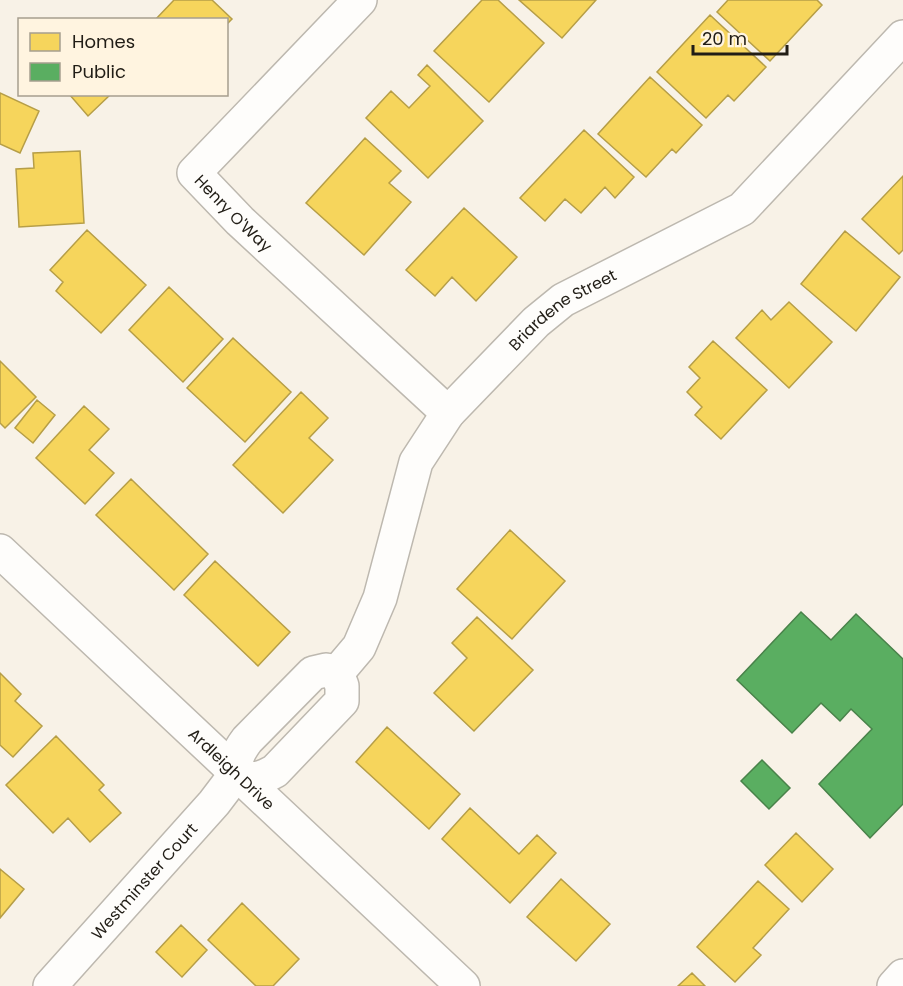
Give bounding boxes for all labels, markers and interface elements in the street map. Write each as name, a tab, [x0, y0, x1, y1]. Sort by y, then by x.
legend	[18, 18, 228, 96]
scale bar	[693, 18, 788, 56]
text: 20 m	[702, 26, 747, 51]
text: Homes	[72, 29, 135, 54]
text: Public	[72, 59, 126, 84]
street label: Henry O'Way	[190, 169, 277, 257]
street label: Briardene Street	[503, 263, 620, 355]
street label: Ardleigh Drive	[183, 722, 280, 815]
street label: Westminster Court	[86, 818, 203, 944]

